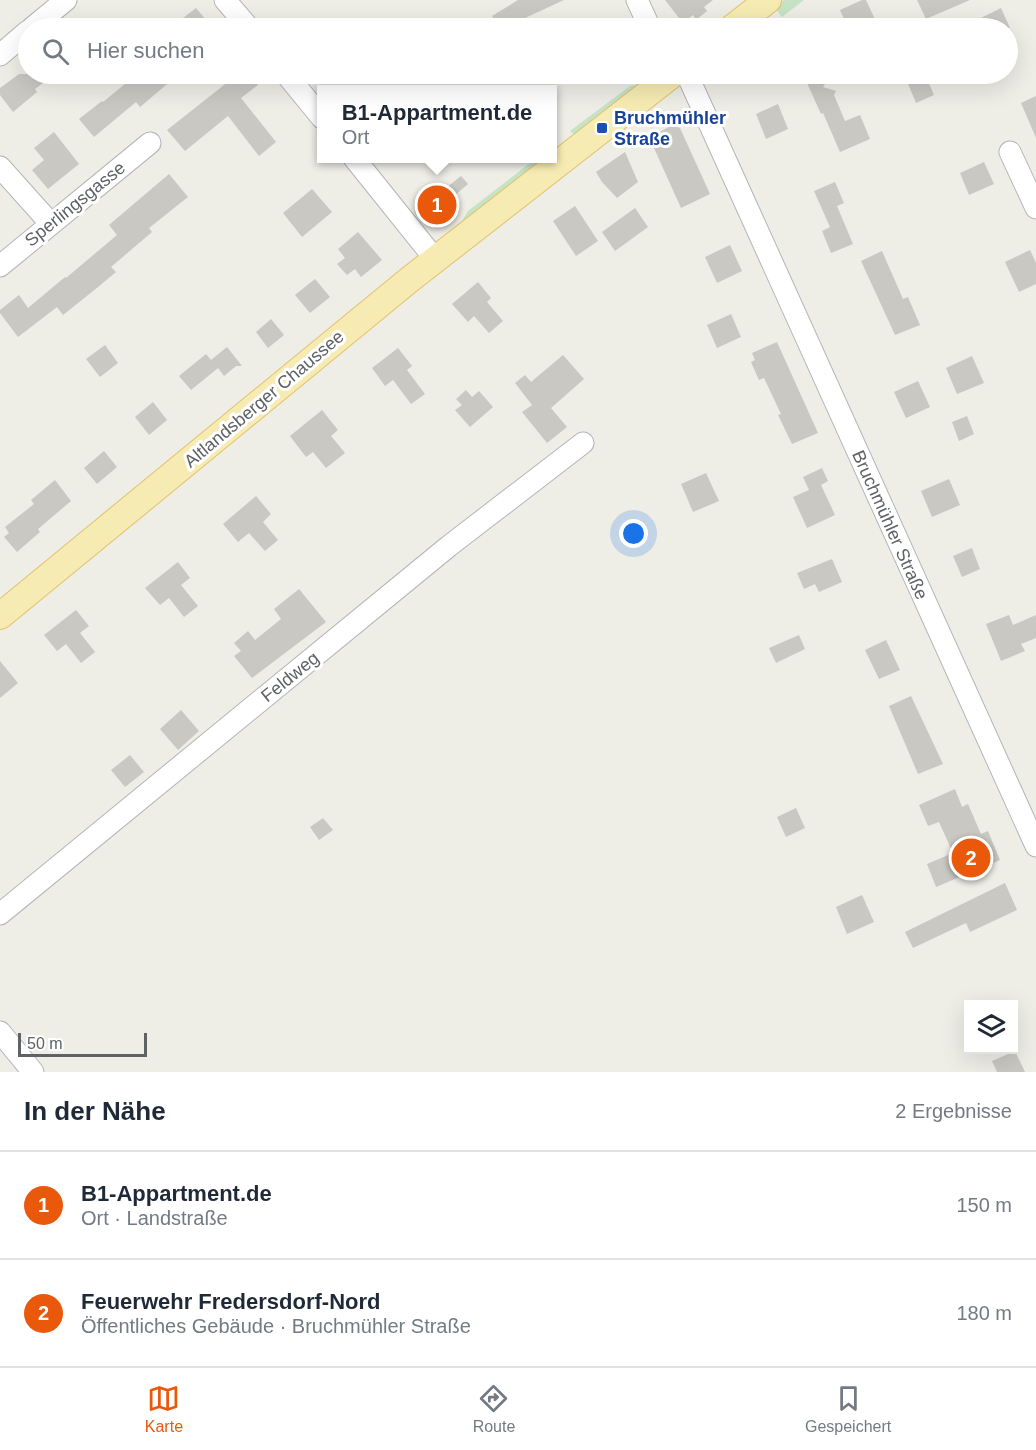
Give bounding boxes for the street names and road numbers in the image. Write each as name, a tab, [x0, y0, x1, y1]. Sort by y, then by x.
street label: Sperlingsgasse	[21, 158, 129, 250]
street label: Altlandsberger Chaussee	[180, 326, 348, 472]
street label: Bruchmühler Straße	[848, 447, 932, 603]
street label: Feldweg	[257, 648, 323, 706]

